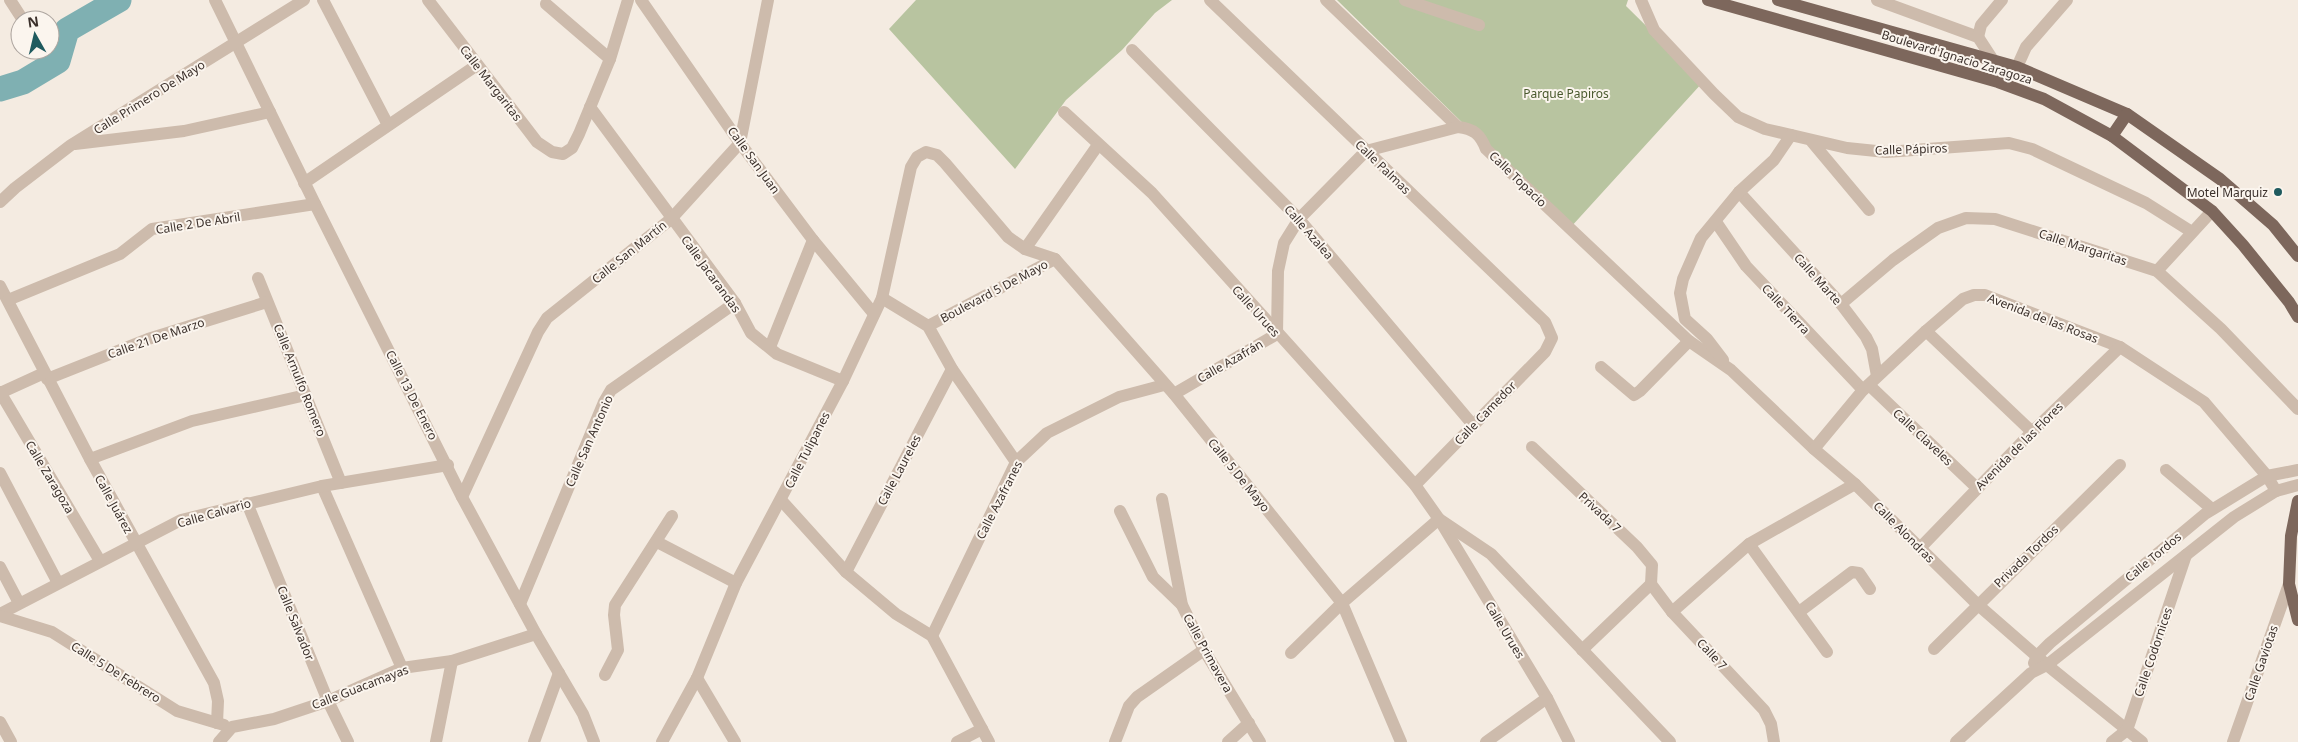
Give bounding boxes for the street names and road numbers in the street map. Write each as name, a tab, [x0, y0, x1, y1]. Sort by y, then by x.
street label: Boulevard Ignacio Zaragoza	[1879, 26, 2035, 88]
street label: Calle Margaritas	[456, 42, 526, 125]
street label: Calle Primero De Mayo	[90, 56, 208, 138]
street label: Calle San Juan	[724, 123, 784, 197]
street label: Calle Palmas	[1351, 136, 1415, 198]
street label: Calle Pápiros	[1874, 139, 1948, 159]
street label: Calle Topacio	[1486, 147, 1550, 211]
street label: Calle Azalea	[1281, 201, 1337, 263]
street label: Calle 2 De Abril	[155, 208, 241, 238]
street label: Calle San Martín	[588, 217, 670, 287]
street label: Calle Margaritas	[2037, 225, 2130, 269]
street label: Calle Jacarandas	[677, 232, 745, 316]
street label: Calle Marte	[1790, 250, 1846, 309]
street label: Boulevard 5 De Mayo	[937, 255, 1051, 327]
street label: Calle Tierra	[1758, 280, 1814, 338]
street label: Calle Urues	[1228, 282, 1284, 341]
street label: Avenida de las Rosas	[1985, 289, 2101, 347]
street label: Calle 21 De Marzo	[105, 313, 207, 363]
street label: Calle Arnulfo Romero	[270, 321, 330, 439]
street label: Calle Azafrán	[1194, 335, 1266, 387]
street label: Calle 13 De Enero	[382, 347, 442, 443]
street label: Calle Camedor	[1450, 377, 1520, 449]
street label: Calle San Antonio	[561, 392, 617, 490]
street label: Avenida de las Flores	[1971, 398, 2067, 494]
street label: Calle Claveles	[1889, 405, 1957, 469]
street label: Calle Tulipanes	[780, 408, 834, 491]
street label: Calle Laureles	[873, 431, 925, 508]
street label: Calle 5 De Mayo	[1204, 435, 1274, 515]
street label: Calle Zaragoza	[22, 437, 78, 517]
street label: Calle Azafranes	[972, 458, 1026, 542]
street label: Calle Juárez	[91, 472, 137, 537]
street label: Privada 7	[1575, 488, 1625, 536]
street label: Calle Calvario	[175, 494, 253, 532]
street label: Calle Alondras	[1870, 498, 1939, 567]
street label: Privada Tordos	[1990, 521, 2062, 591]
street label: Calle Tordos	[2121, 528, 2185, 586]
street label: Calle Salvador	[273, 583, 319, 663]
street label: Calle Urues	[1481, 598, 1529, 662]
street label: Calle Codornices	[2130, 605, 2176, 699]
street label: Calle Primavera	[1179, 610, 1237, 696]
street label: Calle Gaviotas	[2240, 623, 2282, 703]
street label: Calle 7	[1693, 635, 1731, 674]
street label: Calle 5 De Febrero	[68, 638, 164, 706]
street label: Calle Guacamayas	[309, 661, 411, 713]

